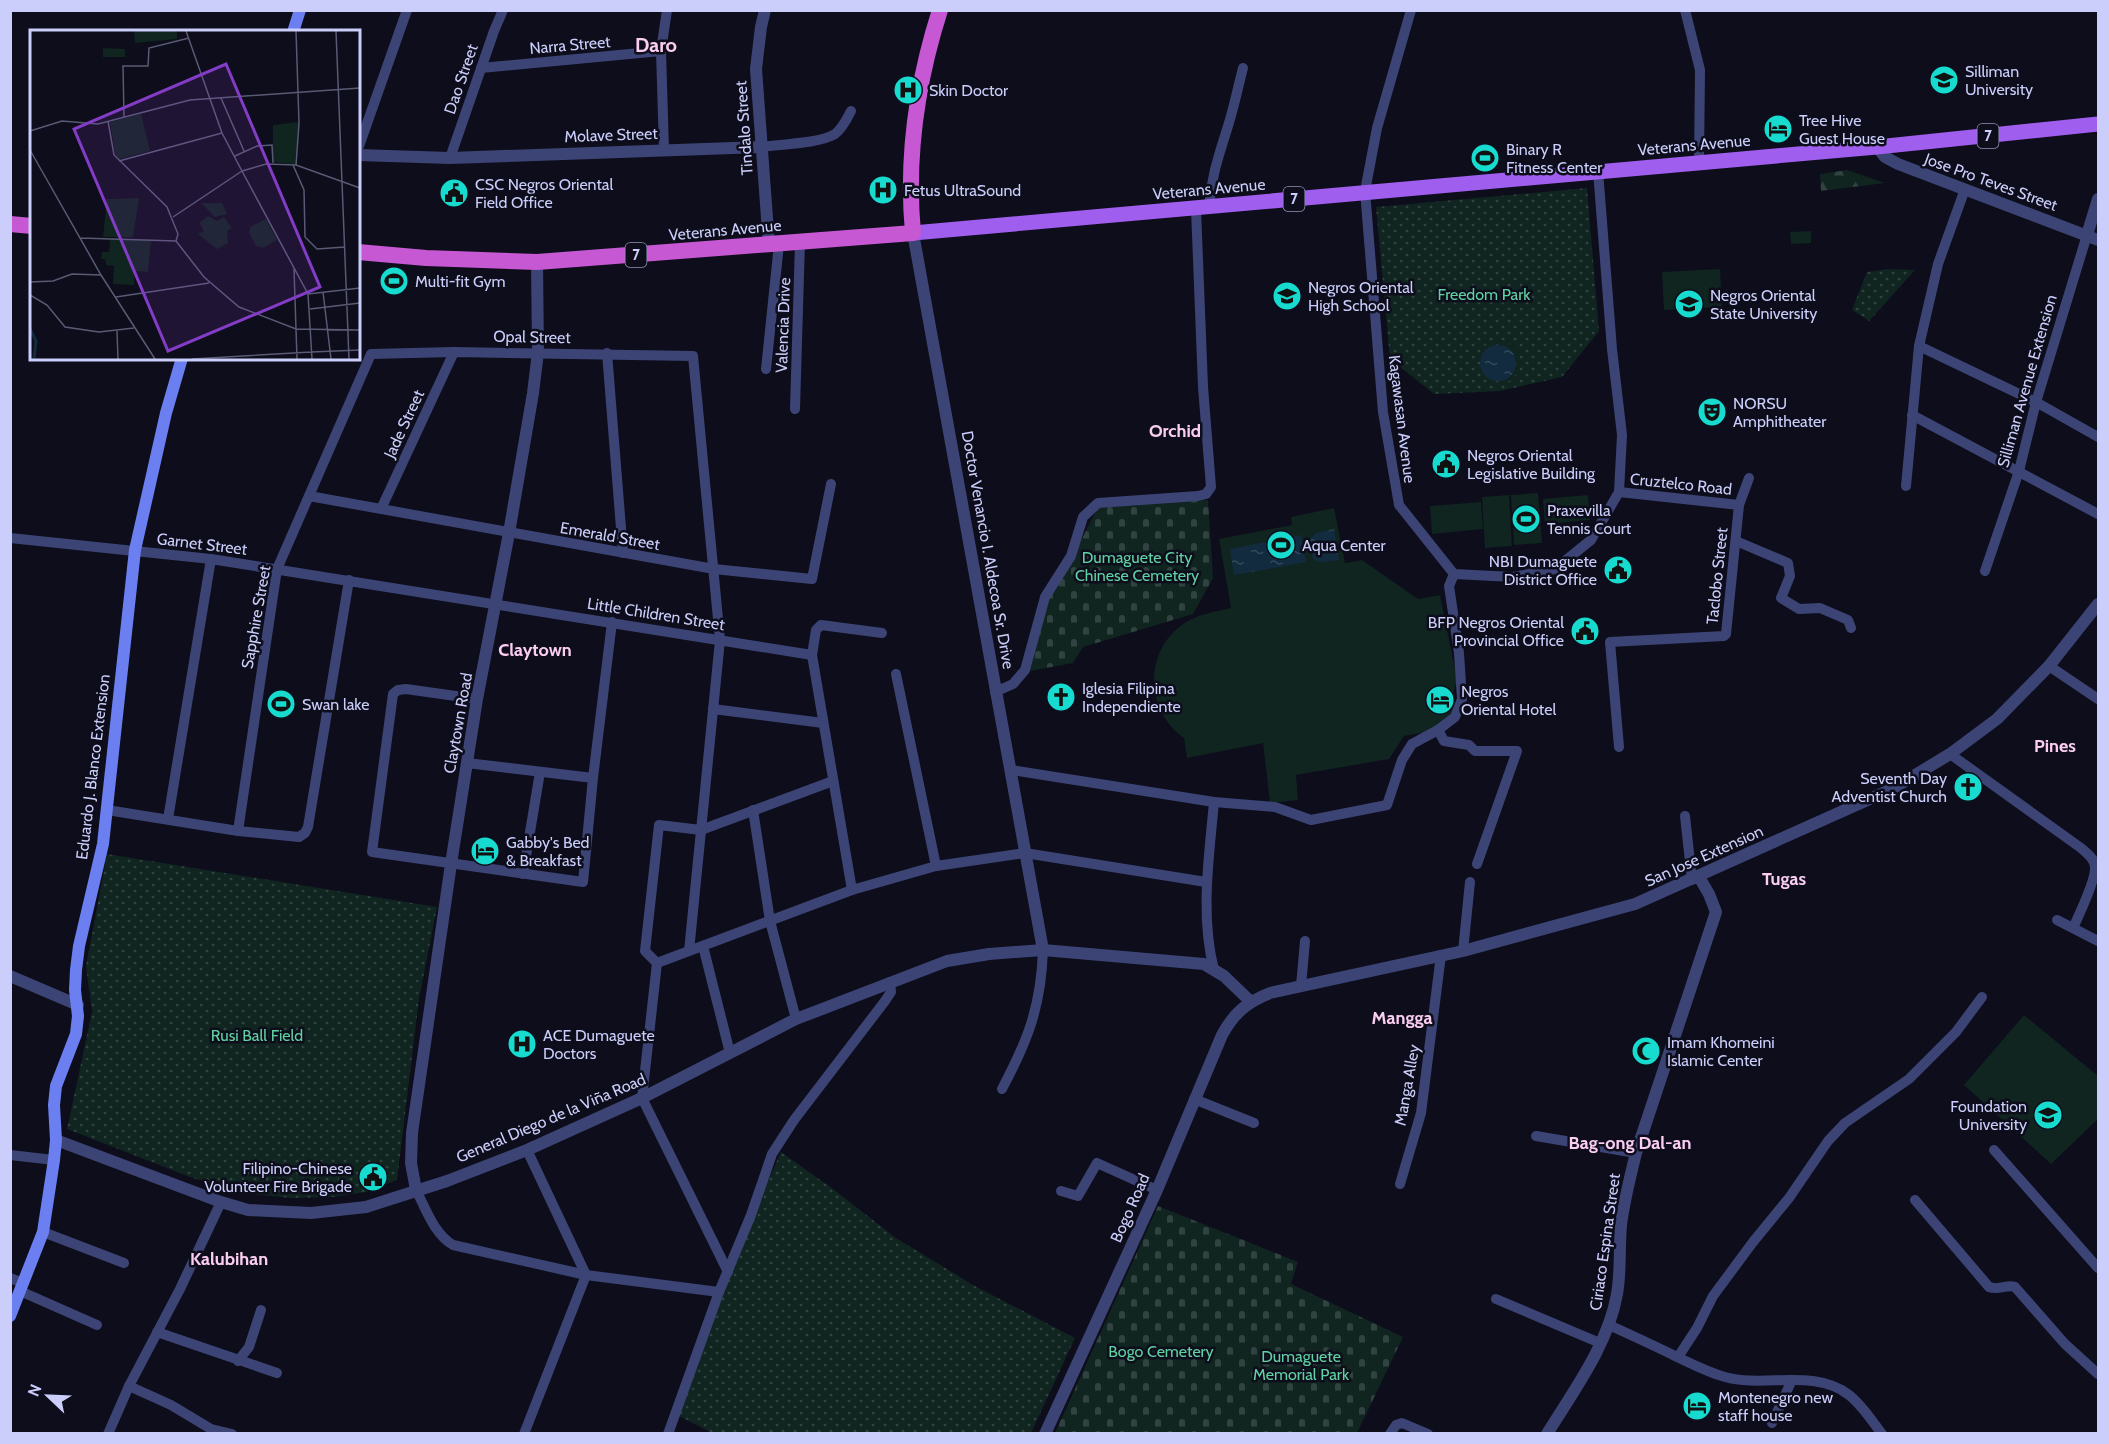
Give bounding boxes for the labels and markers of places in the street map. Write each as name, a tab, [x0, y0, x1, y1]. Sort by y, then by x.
place label: Silliman University	[1965, 62, 2033, 99]
school or university icon: Silliman University	[1928, 64, 1960, 96]
hospital icon: Skin Doctor	[892, 74, 924, 106]
place label: Skin Doctor	[929, 81, 1009, 100]
place label: Tree Hive Guest House	[1799, 111, 1885, 148]
hotel icon: Tree Hive Guest House	[1762, 113, 1794, 145]
place label: Binary R Fitness Center	[1506, 140, 1603, 177]
sports icon: Binary R Fitness Center	[1469, 142, 1501, 174]
hospital icon: Fetus UltraSound	[867, 174, 899, 206]
place label: CSC Negros Oriental Field Office	[475, 175, 613, 212]
public building icon: CSC Negros Oriental Field Office	[438, 177, 470, 209]
place label: Fetus UltraSound	[904, 181, 1021, 200]
sports icon: Multi-fit Gym	[378, 265, 410, 297]
place label: Multi-fit Gym	[415, 272, 506, 291]
place label: Negros Oriental High School	[1308, 278, 1414, 315]
school or university icon: Negros Oriental High School	[1271, 280, 1303, 312]
place label: Negros Oriental State University	[1710, 286, 1817, 323]
school or university icon: Negros Oriental State University	[1673, 288, 1705, 320]
place label: NORSU Amphitheater	[1733, 394, 1827, 431]
theatre icon: NORSU Amphitheater	[1696, 396, 1728, 428]
place label: Negros Oriental Legislative Building	[1467, 446, 1596, 483]
public building icon: Negros Oriental Legislative Building	[1430, 448, 1462, 480]
place label: Praxevilla Tennis Court	[1547, 501, 1632, 538]
sports icon: Praxevilla Tennis Court	[1510, 503, 1542, 535]
sports icon: Aqua Center	[1265, 529, 1297, 561]
place label: Aqua Center	[1302, 536, 1386, 555]
place label: NBI Dumaguete District Office	[1489, 552, 1597, 589]
public building icon: NBI Dumaguete District Office	[1602, 554, 1634, 586]
place label: BFP Negros Oriental Provincial Office	[1428, 613, 1564, 650]
public building icon: BFP Negros Oriental Provincial Office	[1569, 615, 1601, 647]
place label: Iglesia Filipina Independiente	[1082, 679, 1181, 716]
church icon: Iglesia Filipina Independiente	[1045, 681, 1077, 713]
place label: Negros Oriental Hotel	[1461, 682, 1556, 719]
hotel icon: Negros Oriental Hotel	[1424, 684, 1456, 716]
sports icon: Swan lake	[265, 688, 297, 720]
place label: Swan lake	[302, 695, 369, 714]
place label: Seventh Day Adventist Church	[1832, 769, 1947, 806]
church icon: Seventh Day Adventist Church	[1952, 771, 1984, 803]
place label: Gabby's Bed & Breakfast	[506, 833, 590, 870]
hotel icon: Gabby's Bed & Breakfast	[469, 835, 501, 867]
place label: ACE Dumaguete Doctors	[543, 1026, 655, 1063]
hospital icon: ACE Dumaguete Doctors	[506, 1028, 538, 1060]
place label: Imam Khomeini Islamic Center	[1667, 1033, 1775, 1070]
mosque icon: Imam Khomeini Islamic Center	[1630, 1035, 1662, 1067]
place label: Foundation University	[1950, 1097, 2027, 1134]
school or university icon: Foundation University	[2032, 1099, 2064, 1131]
place label: Filipino-Chinese Volunteer Fire Brigade	[204, 1159, 352, 1196]
public building icon: Filipino-Chinese Volunteer Fire Brigade	[357, 1161, 389, 1193]
place label: Montenegro new staff house	[1718, 1388, 1833, 1425]
hotel icon: Montenegro new staff house	[1681, 1390, 1713, 1422]

